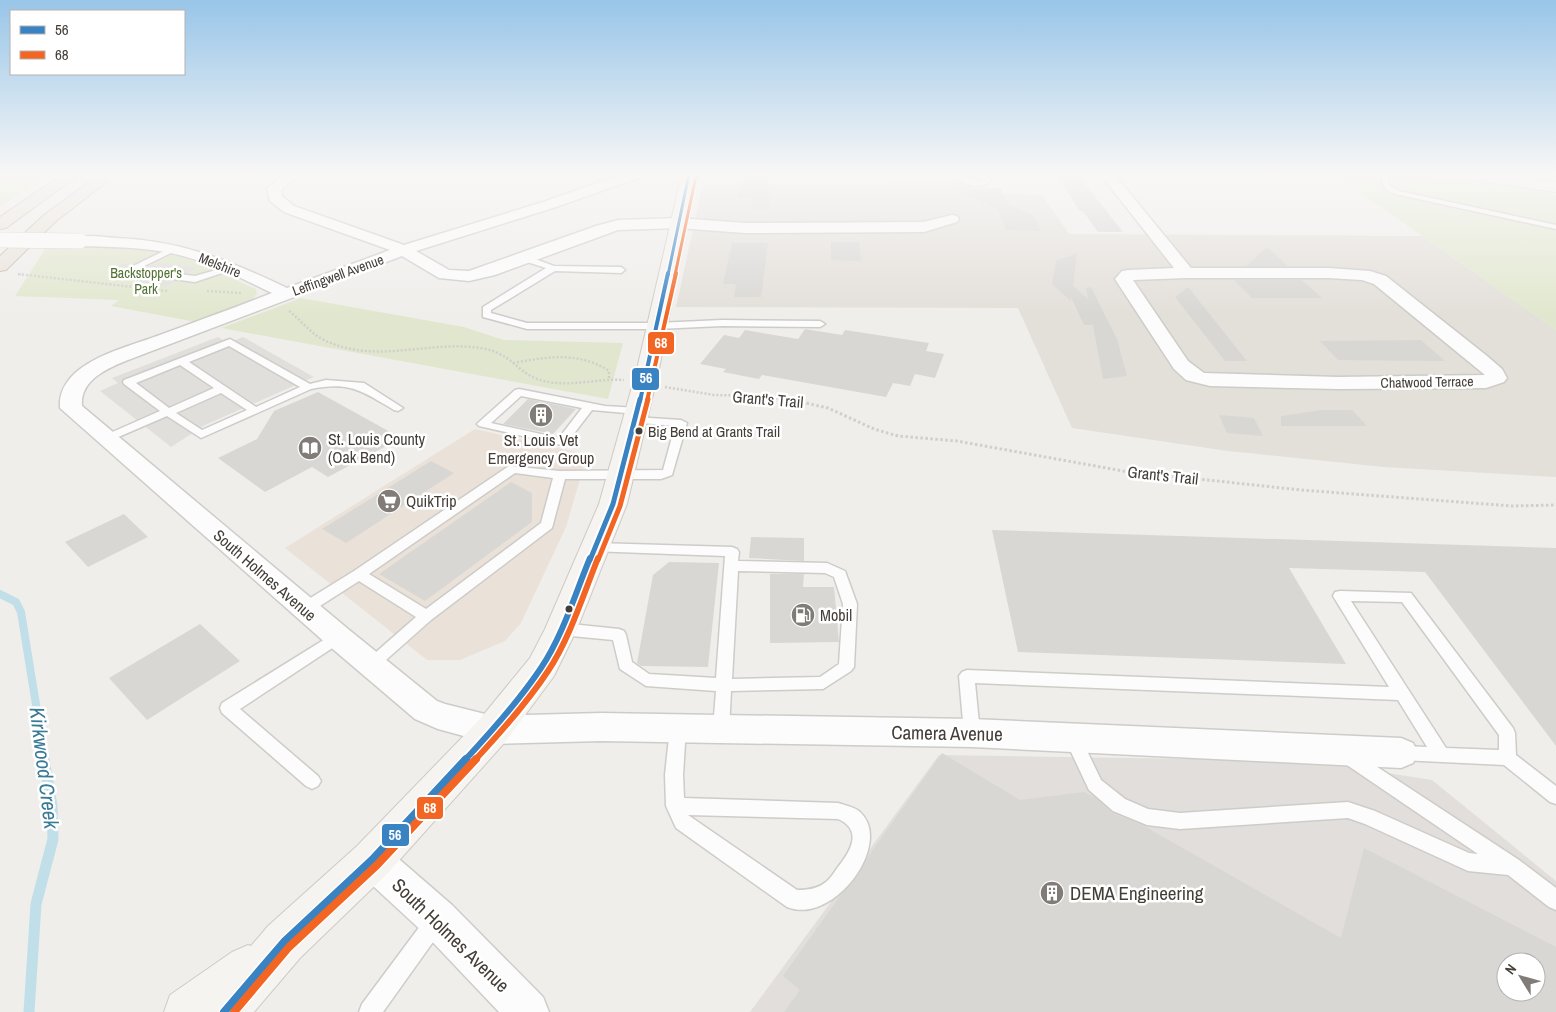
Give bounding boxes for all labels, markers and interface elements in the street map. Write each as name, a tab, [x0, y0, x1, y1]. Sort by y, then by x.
legend	[10, 10, 185, 75]
text: 56	[55, 19, 69, 40]
text: 68	[55, 44, 69, 65]
street label: Melshire	[196, 248, 244, 282]
street label: Leffingwell Avenue	[290, 250, 386, 300]
park label: Backstopper's Park	[110, 264, 182, 298]
line badge: 68	[647, 331, 675, 355]
text: 68	[655, 334, 667, 352]
line badge: 56	[631, 367, 660, 391]
text: 56	[640, 369, 652, 387]
street label: Chatwood Terrace	[1380, 372, 1474, 392]
street label: Grant's Trail	[732, 385, 804, 413]
building icon: St. Louis Vet Emergency Group	[528, 402, 554, 428]
place label: Big Bend at Grants Trail	[648, 421, 780, 442]
marker: Big Bend at Grants Trail	[634, 426, 644, 436]
place label: St. Louis County (Oak Bend)	[328, 428, 425, 468]
place label: St. Louis Vet Emergency Group	[488, 429, 594, 469]
library icon: St. Louis County (Oak Bend)	[297, 435, 323, 461]
street label: Grant's Trail	[1127, 460, 1200, 490]
supermarket icon: QuikTrip	[376, 488, 402, 514]
place label: QuikTrip	[406, 490, 457, 512]
street label: South Holmes Avenue	[209, 524, 321, 626]
fuel station icon: Mobil	[790, 602, 816, 628]
unlabelled marker	[564, 604, 574, 614]
place label: Mobil	[820, 604, 852, 626]
water label: Kirkwood Creek	[23, 705, 67, 832]
street label: Camera Avenue	[891, 719, 1003, 747]
line badge: 68	[416, 796, 444, 820]
text: 68	[424, 799, 436, 817]
line badge: 56	[381, 823, 410, 847]
text: 56	[389, 826, 401, 844]
street label: South Holmes Avenue	[387, 872, 515, 998]
building icon: DEMA Engineering	[1039, 880, 1065, 906]
place label: DEMA Engineering	[1070, 880, 1204, 906]
north arrow	[1496, 952, 1546, 1002]
text: N	[1501, 960, 1520, 978]

